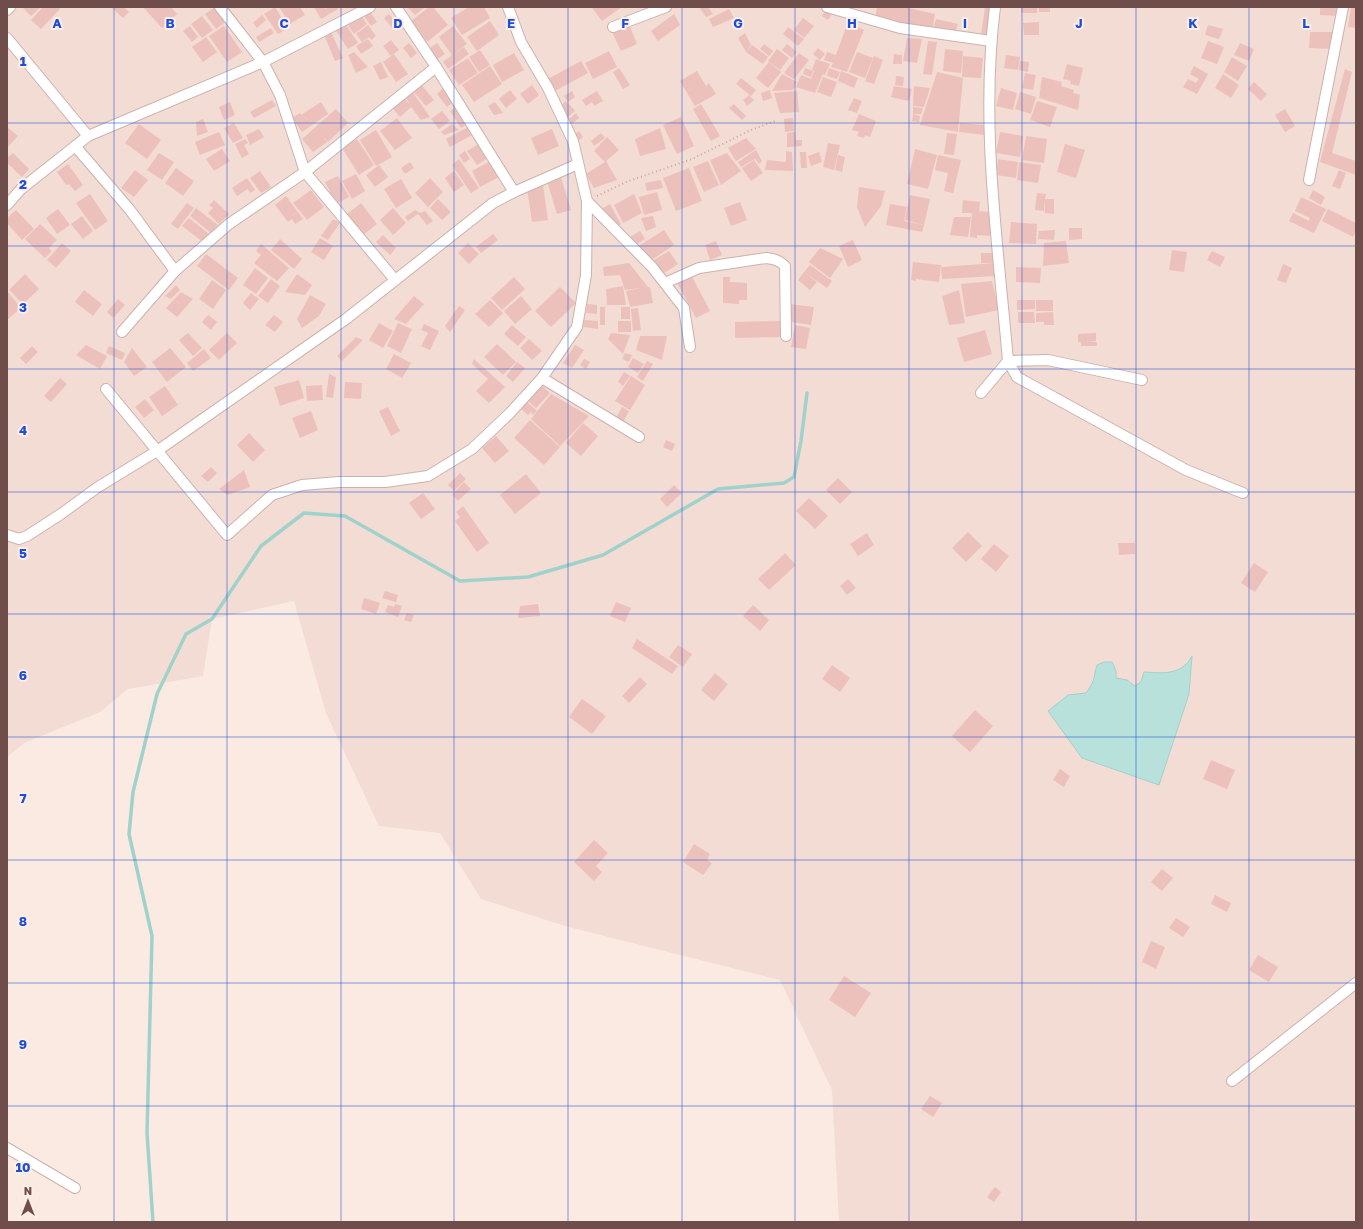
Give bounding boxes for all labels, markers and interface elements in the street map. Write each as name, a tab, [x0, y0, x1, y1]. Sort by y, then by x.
text: A	[52, 15, 62, 31]
text: B	[165, 15, 175, 31]
text: C	[279, 15, 289, 31]
text: D	[393, 15, 403, 31]
text: E	[507, 15, 515, 31]
text: F	[621, 15, 629, 31]
text: G	[733, 15, 743, 31]
text: H	[847, 15, 857, 31]
text: I	[963, 15, 967, 31]
text: J	[1075, 15, 1083, 31]
text: K	[1188, 15, 1198, 31]
text: L	[1302, 15, 1310, 31]
text: 1	[20, 53, 27, 69]
text: 2	[19, 176, 27, 192]
text: 3	[19, 299, 27, 315]
text: 4	[19, 422, 27, 438]
text: 5	[19, 545, 27, 561]
text: 6	[19, 667, 27, 683]
text: 7	[19, 790, 27, 806]
text: 8	[19, 913, 27, 929]
text: 9	[19, 1036, 27, 1052]
text: 10	[15, 1159, 31, 1175]
north arrow	[8, 1181, 48, 1221]
text: N	[24, 1184, 32, 1197]

